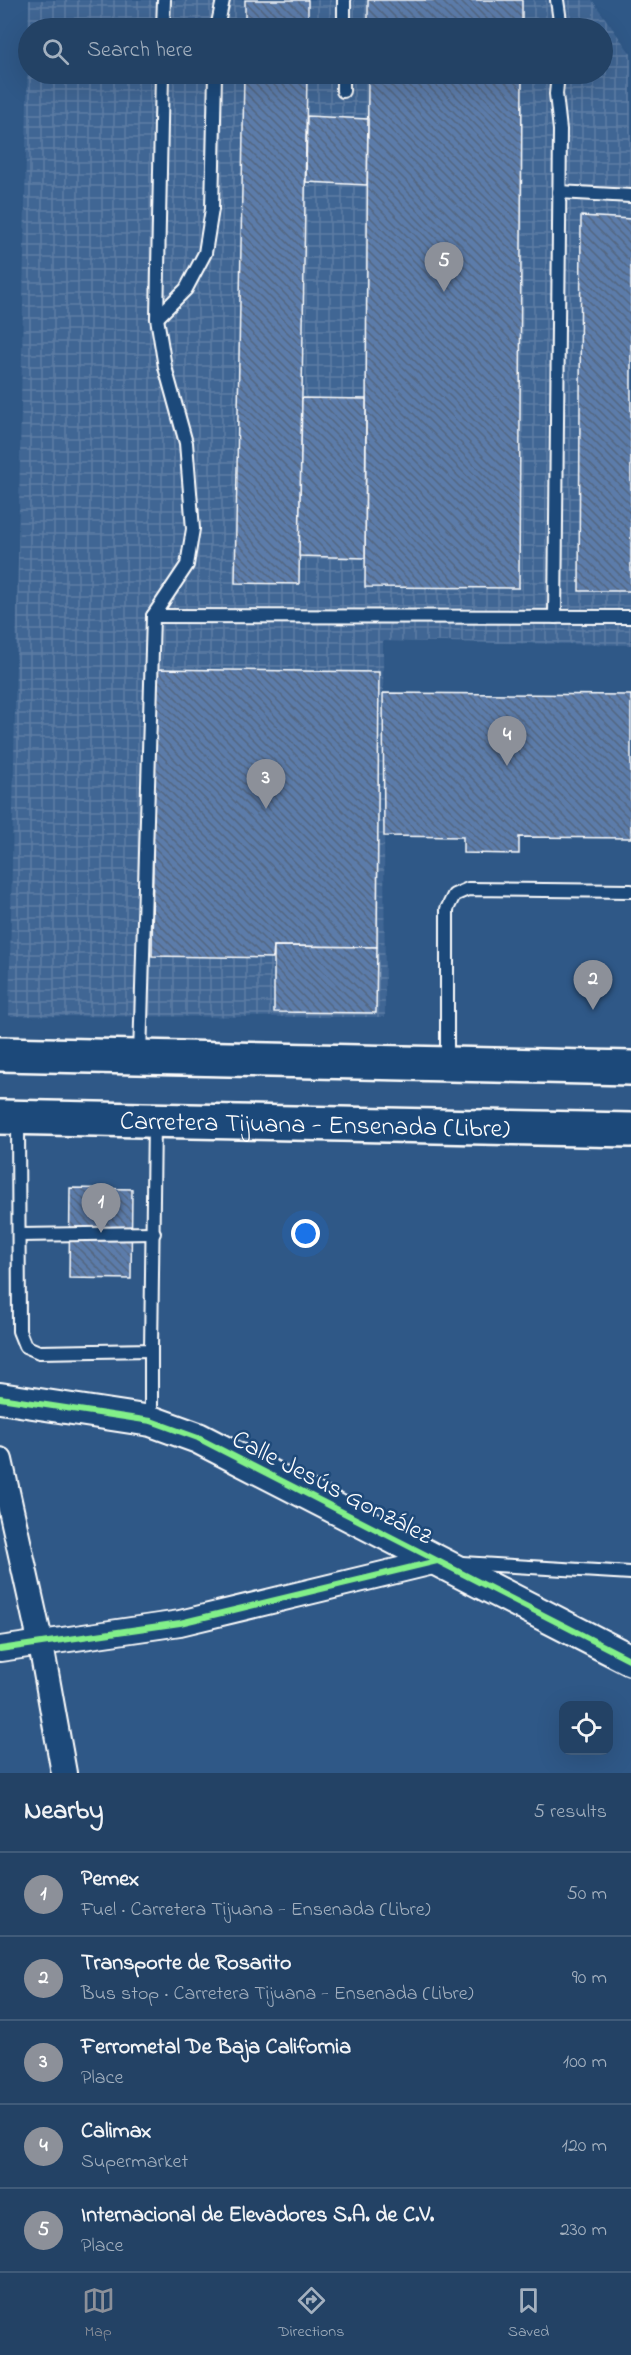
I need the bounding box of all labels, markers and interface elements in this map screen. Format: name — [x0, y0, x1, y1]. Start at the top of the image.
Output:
search box — [18, 18, 613, 84]
icon: search — [39, 35, 72, 68]
text: Search here — [87, 35, 192, 67]
pin: 5 — [424, 242, 464, 292]
pin: 4 — [488, 716, 526, 766]
pin: 3 — [246, 760, 286, 809]
pin: 2 — [574, 960, 612, 1010]
street label: Carretera Tijuana - Ensenada (Libre) — [119, 1103, 511, 1150]
pin: 1 — [82, 1184, 120, 1233]
your location — [291, 1219, 320, 1248]
street label: Calle Jesús González — [225, 1422, 439, 1556]
map controls — [559, 1701, 613, 1755]
button: locate — [559, 1701, 613, 1755]
text: Nearby — [24, 1793, 103, 1831]
text: 5 results — [534, 1798, 607, 1827]
text: Pemex — [81, 1864, 139, 1896]
text: 1 — [40, 1880, 47, 1909]
text: 50 m — [566, 1880, 607, 1909]
text: Fuel · Carretera Tijuana - Ensenada (Libre) — [81, 1896, 431, 1925]
text: Transporte de Rosarito — [81, 1948, 291, 1980]
text: 2 — [39, 1964, 48, 1993]
text: 90 m — [572, 1964, 607, 1993]
text: Bus stop · Carretera Tijuana - Ensenada (Libre) — [81, 1980, 474, 2009]
text: Ferrometal De Baja California — [81, 2032, 351, 2064]
text: 3 — [39, 2048, 48, 2077]
text: 100 m — [563, 2048, 607, 2077]
text: Place — [81, 2064, 123, 2093]
text: Calimax — [81, 2116, 151, 2148]
text: 4 — [39, 2132, 48, 2161]
text: 120 m — [562, 2132, 607, 2161]
text: Supermarket — [81, 2148, 188, 2177]
text: Internacional de Elevadores S.A. de C.V. — [81, 2200, 434, 2232]
text: 5 — [38, 2216, 49, 2245]
text: 230 m — [560, 2216, 607, 2245]
text: Place — [81, 2232, 123, 2261]
tab: Map — [82, 2284, 115, 2344]
tab: Directions — [278, 2284, 344, 2344]
tab: Saved — [508, 2284, 549, 2344]

